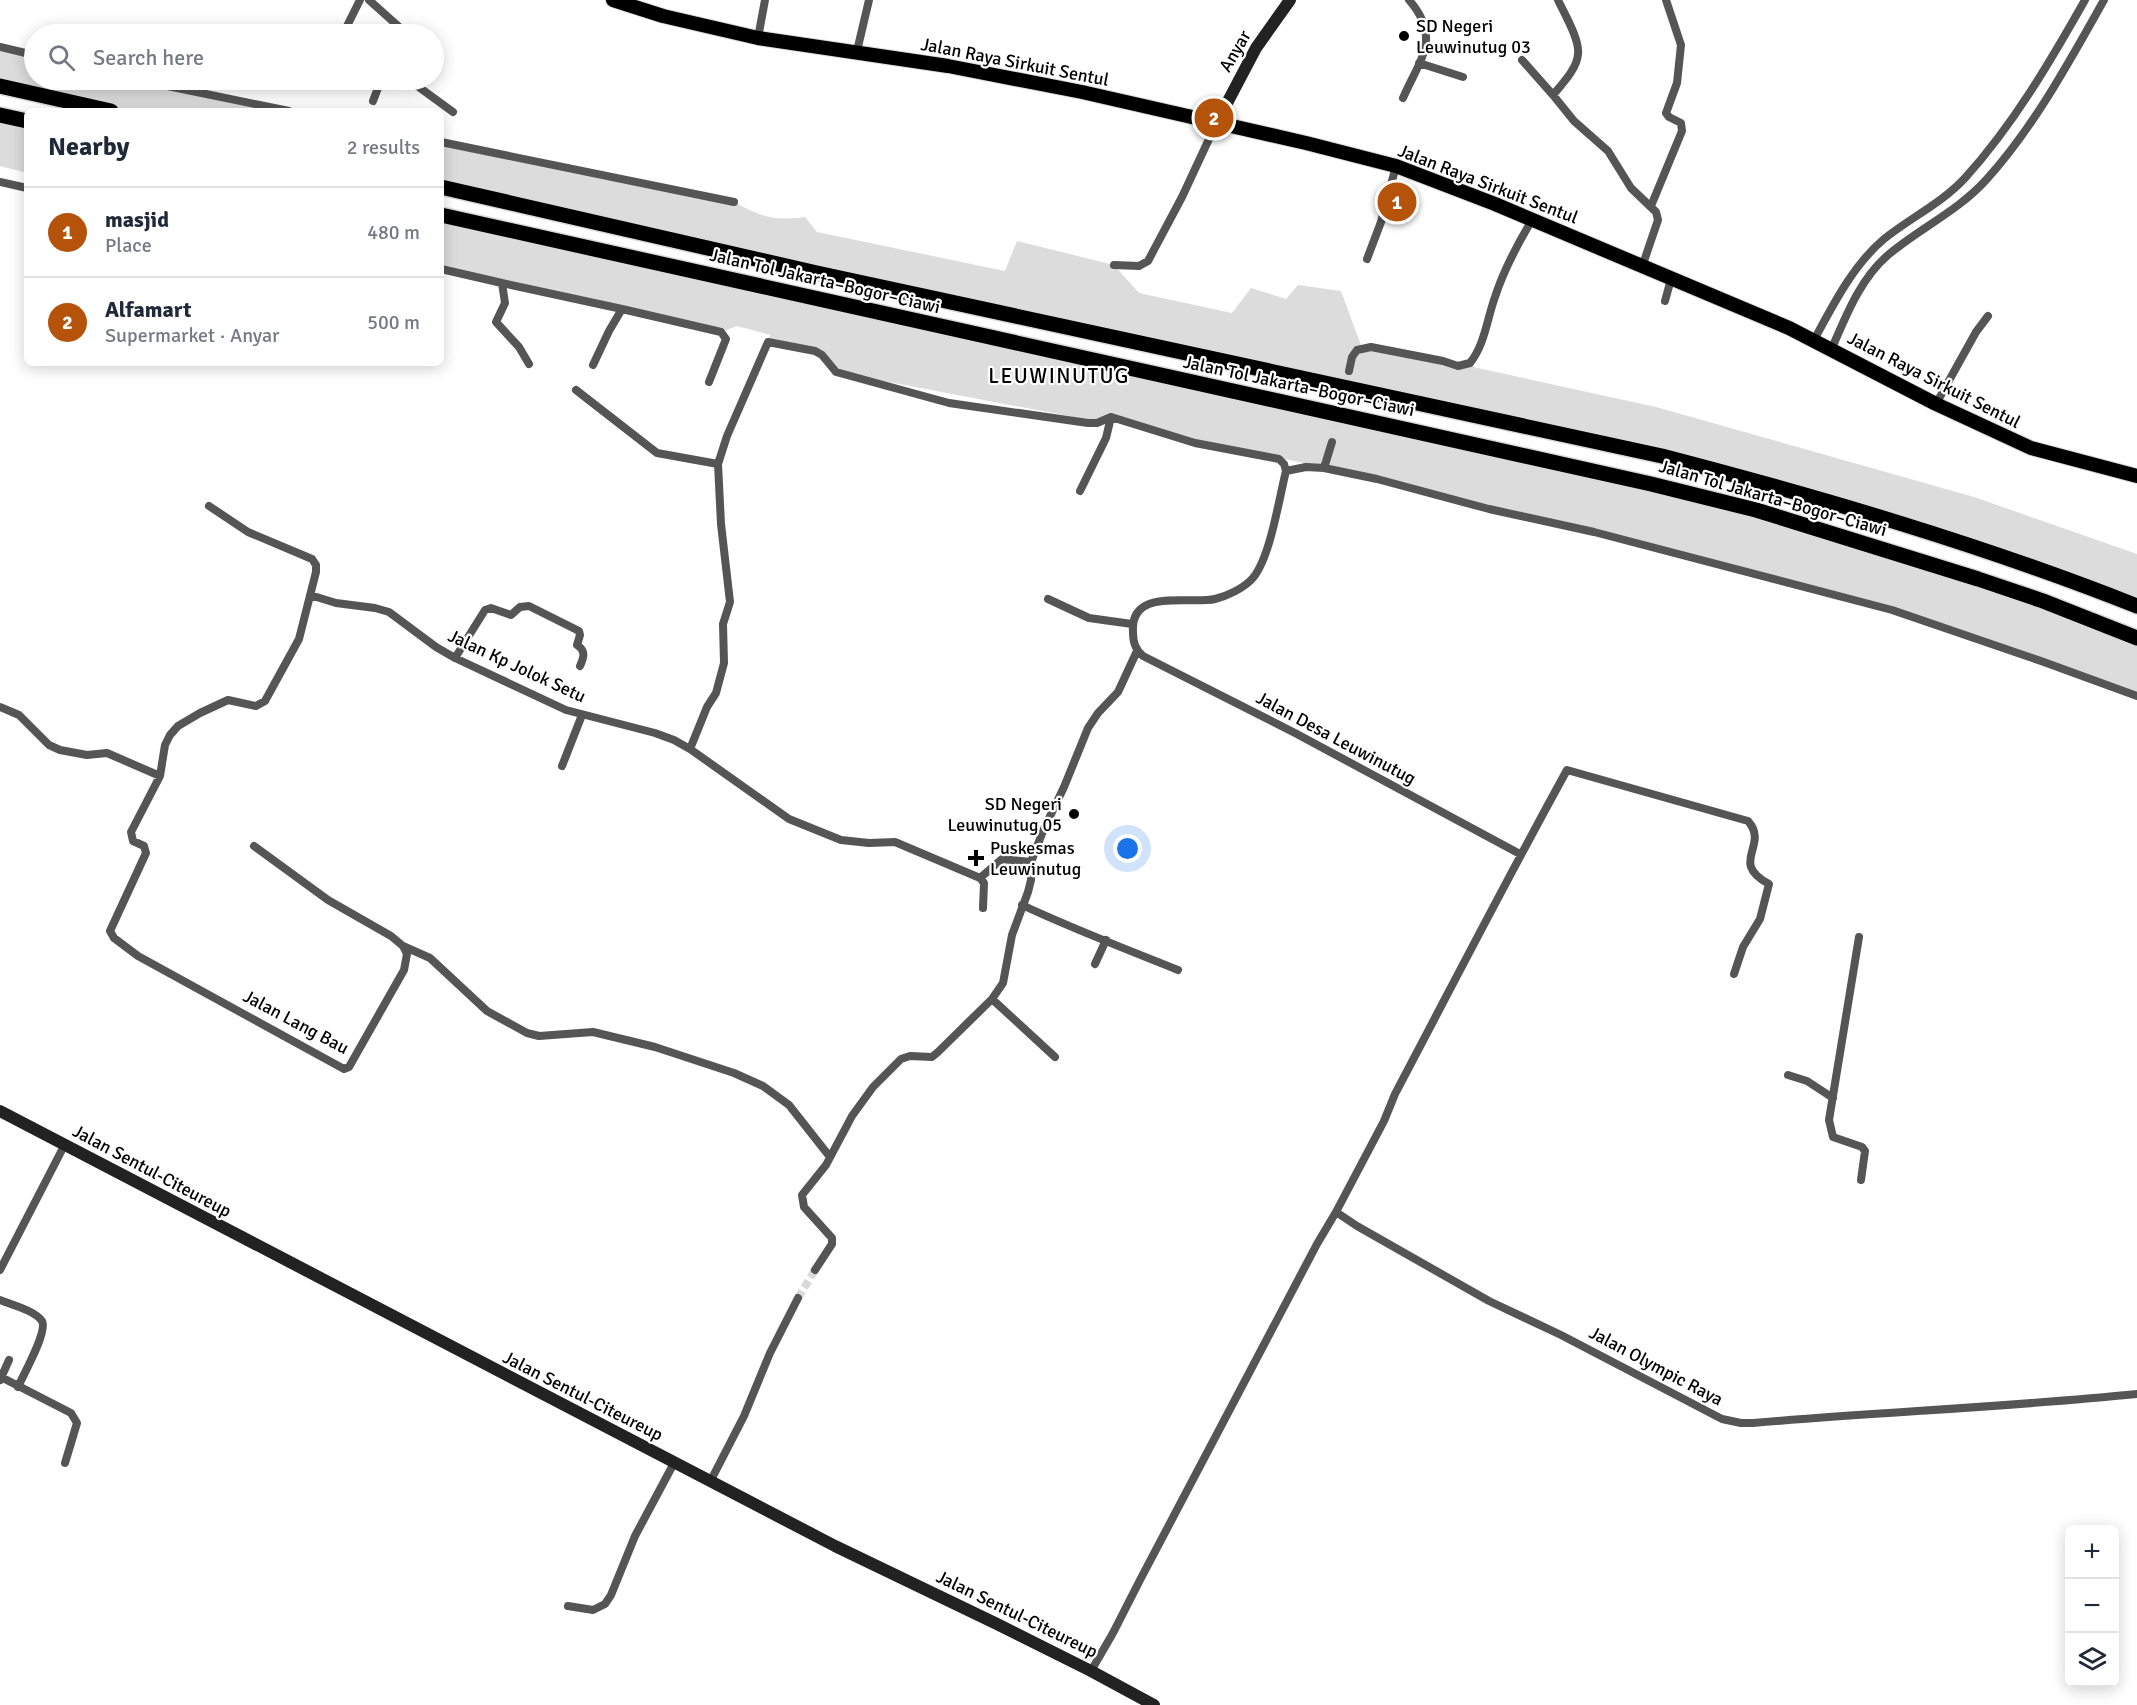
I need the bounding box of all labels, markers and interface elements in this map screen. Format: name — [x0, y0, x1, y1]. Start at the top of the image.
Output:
place label: SD Negeri Leuwinutug 03 — [1416, 15, 1531, 58]
search box — [24, 24, 444, 90]
street label: Anyar — [1214, 26, 1256, 76]
marker: SD Negeri Leuwinutug 03 — [1397, 29, 1411, 43]
street label: Jalan Raya Sirkuit Sentul — [919, 33, 1111, 91]
icon: search — [45, 41, 78, 74]
text: Search here — [93, 44, 204, 71]
pin: 2 — [1194, 96, 1234, 140]
text: Nearby — [48, 131, 129, 163]
text: 2 results — [347, 135, 420, 160]
street label: Jalan Raya Sirkuit Sentul — [1395, 139, 1581, 229]
pin: 1 — [1378, 180, 1416, 224]
text: masjid — [105, 206, 169, 233]
text: 1 — [62, 220, 73, 245]
text: 480 m — [367, 220, 420, 245]
text: Place — [105, 233, 152, 258]
street label: Jalan Tol Jakarta–Bogor–Ciawi — [708, 244, 942, 318]
text: Alfamart — [105, 296, 192, 323]
text: 2 — [62, 310, 73, 335]
text: 500 m — [367, 310, 420, 335]
text: Supermarket · Anyar — [105, 323, 279, 348]
street label: Jalan Raya Sirkuit Sentul — [1844, 327, 2024, 433]
street label: Jalan Tol Jakarta–Bogor–Ciawi — [1181, 351, 1417, 421]
district label: LEUWINUTUG — [988, 363, 1130, 389]
street label: Jalan Tol Jakarta–Bogor–Ciawi — [1657, 455, 1889, 541]
street label: Jalan Kp Jolok Setu — [445, 624, 589, 708]
street label: Jalan Desa Leuwinutug — [1252, 687, 1420, 789]
place label: SD Negeri Leuwinutug 05 — [947, 793, 1062, 836]
marker: SD Negeri Leuwinutug 05 — [1067, 807, 1081, 821]
your location — [1113, 834, 1142, 863]
place label: Puskesmas Leuwinutug — [990, 837, 1081, 880]
marker: Puskesmas Leuwinutug — [967, 849, 985, 867]
street label: Jalan Lang Bau — [239, 985, 353, 1059]
street label: Jalan Sentul-Citeureup — [69, 1120, 235, 1222]
street label: Jalan Olympic Raya — [1585, 1321, 1727, 1411]
street label: Jalan Sentul-Citeureup — [499, 1346, 667, 1446]
map controls — [2065, 1525, 2119, 1687]
button: + — [2065, 1525, 2119, 1579]
street label: Jalan Sentul-Citeureup — [933, 1565, 1101, 1663]
button: − — [2065, 1579, 2119, 1633]
button: layers — [2065, 1633, 2119, 1687]

